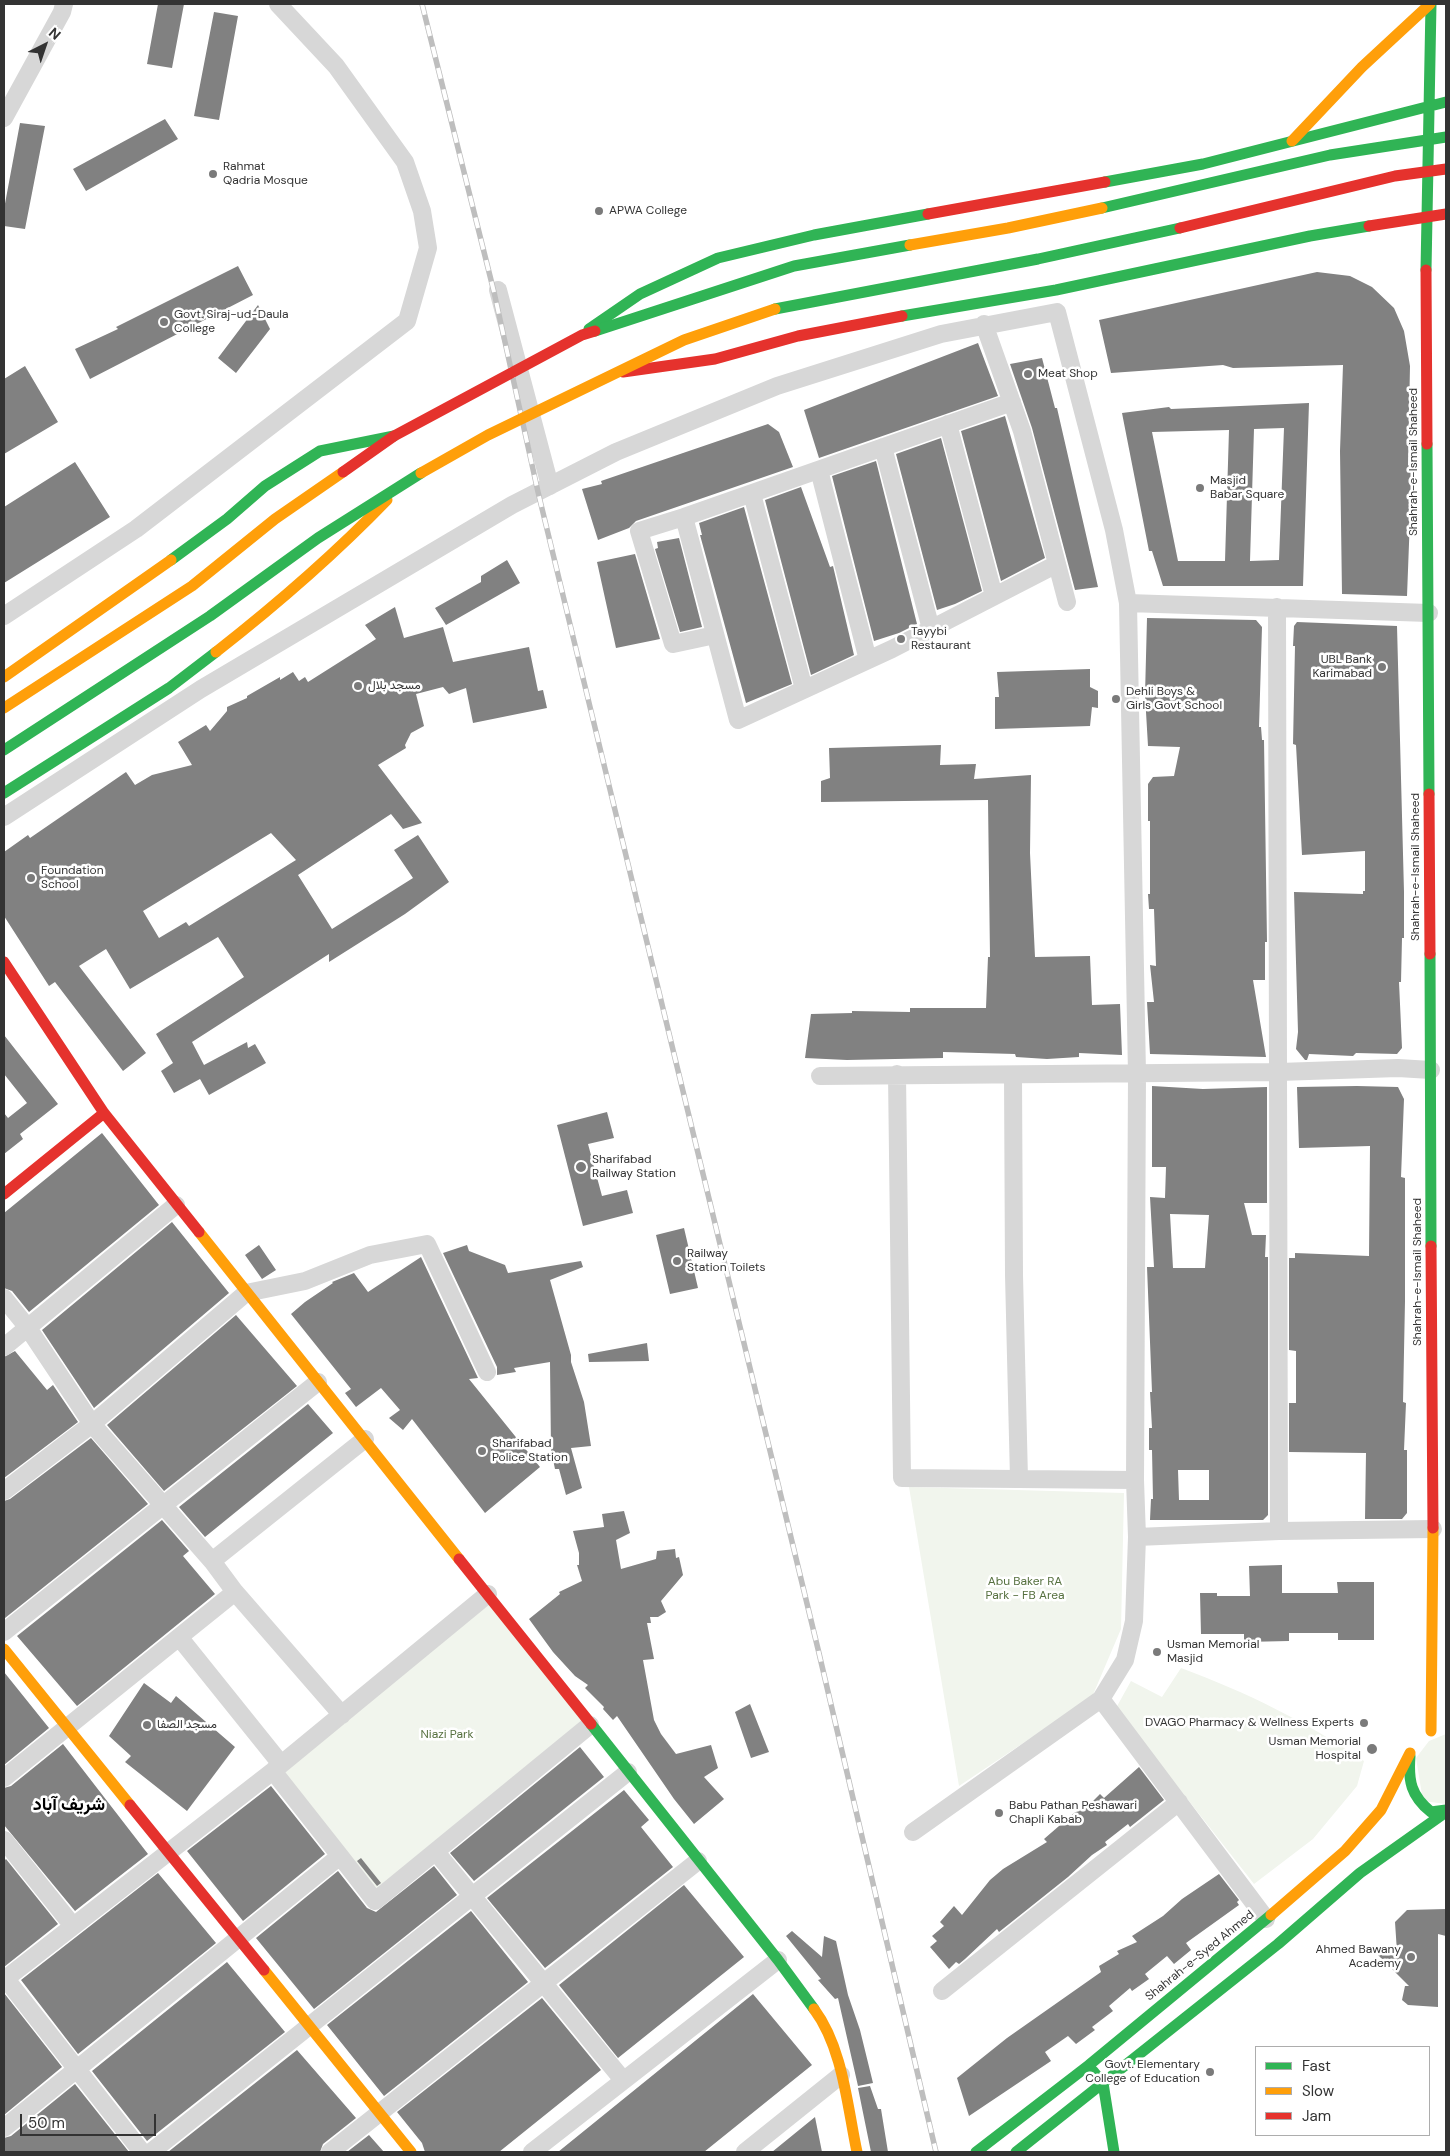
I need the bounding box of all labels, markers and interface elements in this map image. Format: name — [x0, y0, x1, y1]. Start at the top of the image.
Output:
north arrow — [20, 20, 70, 70]
text: N — [45, 24, 65, 44]
place label: Rahmat Qadria Mosque — [223, 160, 308, 188]
marker: Rahmat Qadria Mosque — [207, 168, 219, 180]
place label: APWA College — [609, 204, 687, 218]
marker: APWA College — [593, 205, 605, 217]
place label: Govt. Siraj-ud-Daula College — [174, 308, 289, 336]
marker: Govt. Siraj-ud-Daula College — [158, 316, 170, 328]
place label: Meat Shop — [1038, 367, 1098, 381]
marker: Meat Shop — [1022, 368, 1034, 380]
street label: Shahrah-e-Ismail Shaheed — [1407, 388, 1421, 536]
place label: Masjid Babar Square — [1210, 474, 1284, 502]
marker: Masjid Babar Square — [1194, 482, 1206, 494]
place label: Tayybi Restaurant — [911, 625, 971, 653]
marker: Tayybi Restaurant — [895, 633, 907, 645]
place label: UBL Bank Karimabad — [1313, 653, 1372, 681]
marker: UBL Bank Karimabad — [1376, 661, 1388, 673]
place label: مسجد بلال — [368, 679, 421, 693]
marker: مسجد بلال — [352, 680, 364, 692]
place label: Dehli Boys & Girls Govt School — [1126, 685, 1222, 713]
marker: Dehli Boys & Girls Govt School — [1110, 693, 1122, 705]
street label: Shahrah-e-Ismail Shaheed — [1409, 793, 1423, 941]
place label: Foundation School — [41, 864, 104, 892]
marker: Foundation School — [25, 872, 37, 884]
place label: Sharifabad Railway Station — [592, 1153, 676, 1181]
marker: Sharifabad Railway Station — [574, 1160, 588, 1174]
street label: Shahrah-e-Ismail Shaheed — [1411, 1198, 1425, 1346]
place label: Railway Station Toilets — [687, 1247, 765, 1275]
marker: Railway Station Toilets — [671, 1255, 683, 1267]
place label: Sharifabad Police Station — [492, 1437, 568, 1465]
marker: Sharifabad Police Station — [476, 1445, 488, 1457]
park label: Abu Baker RA Park - FB Area — [986, 1575, 1064, 1603]
place label: Usman Memorial Masjid — [1167, 1638, 1259, 1666]
marker: Usman Memorial Masjid — [1151, 1646, 1163, 1658]
place label: DVAGO Pharmacy & Wellness Experts — [1145, 1716, 1354, 1730]
marker: DVAGO Pharmacy & Wellness Experts — [1358, 1717, 1370, 1729]
place label: مسجد الصفا — [157, 1718, 217, 1732]
marker: مسجد الصفا — [141, 1719, 153, 1731]
park label: Niazi Park — [421, 1728, 473, 1742]
place label: Usman Memorial Hospital — [1269, 1735, 1361, 1763]
marker: Usman Memorial Hospital — [1365, 1742, 1379, 1756]
district label: شريف آباد — [33, 1794, 105, 1816]
place label: Babu Pathan Peshawari Chapli Kabab — [1009, 1799, 1137, 1827]
marker: Babu Pathan Peshawari Chapli Kabab — [993, 1807, 1005, 1819]
street label: Shahrah-e-Syed Ahmed — [1143, 1908, 1257, 2004]
place label: Ahmed Bawany Academy — [1315, 1943, 1401, 1971]
marker: Ahmed Bawany Academy — [1405, 1951, 1417, 1963]
legend — [1255, 2046, 1430, 2136]
text: Fast — [1302, 2056, 1331, 2076]
place label: Govt. Elementary College of Education — [1085, 2058, 1200, 2086]
marker: Govt. Elementary College of Education — [1204, 2066, 1216, 2078]
text: Slow — [1302, 2081, 1334, 2101]
scale bar — [22, 2104, 159, 2136]
text: Jam — [1302, 2106, 1331, 2126]
text: 50 m — [28, 2113, 65, 2133]

